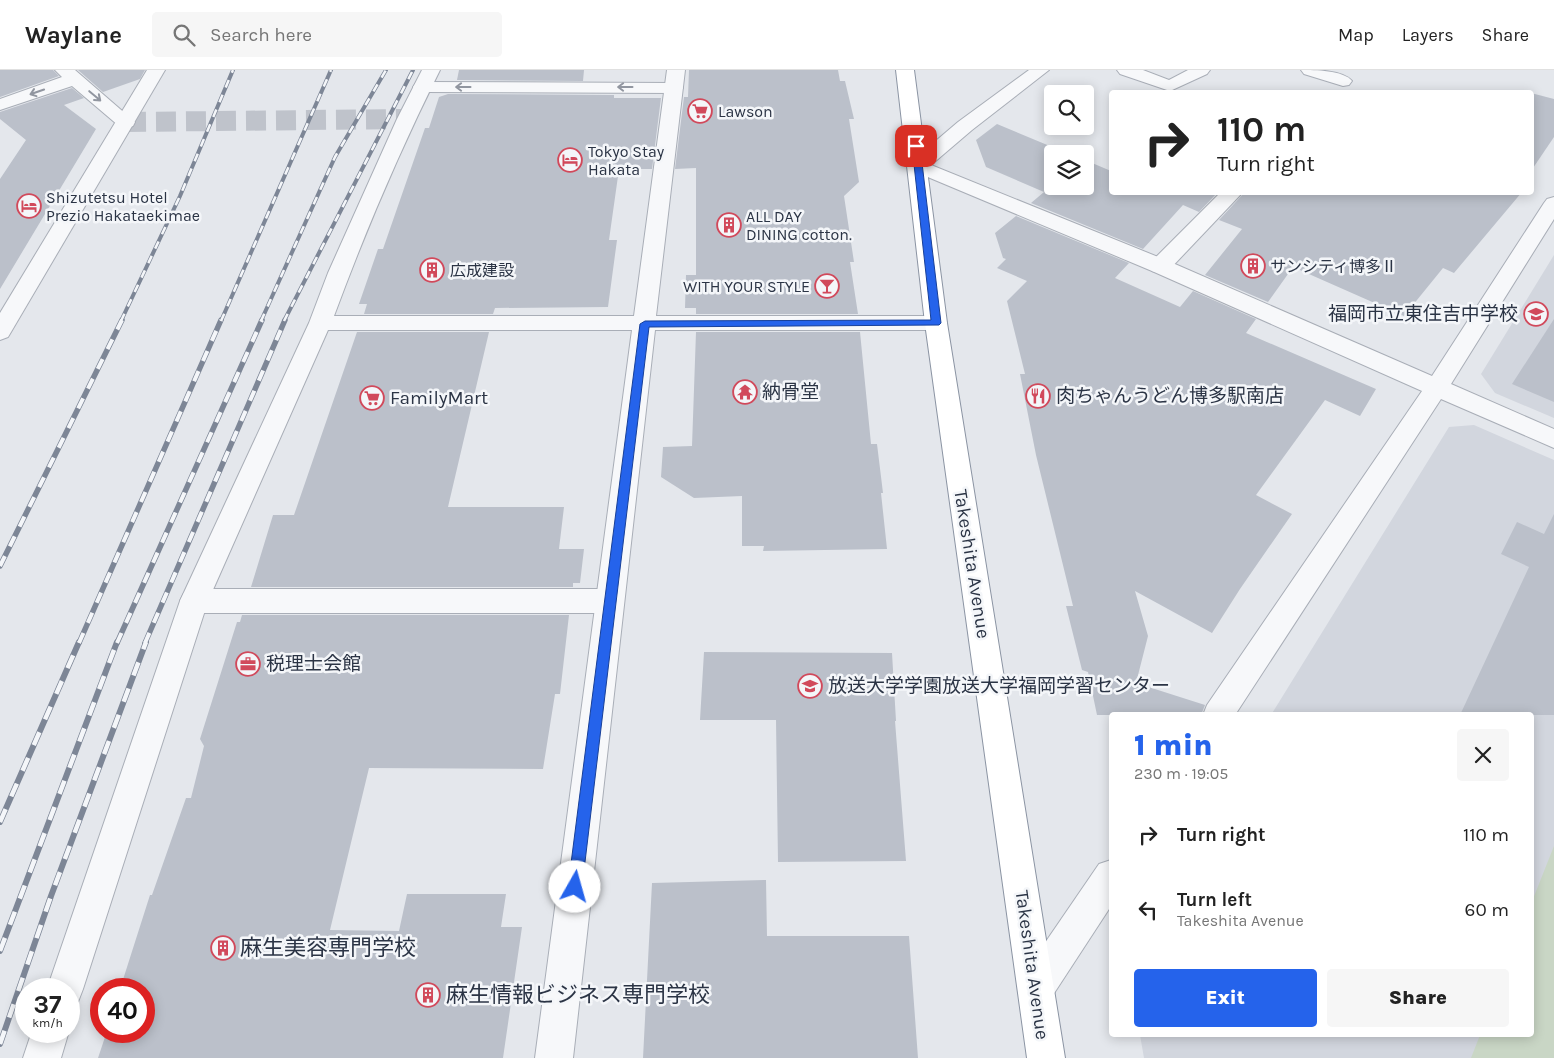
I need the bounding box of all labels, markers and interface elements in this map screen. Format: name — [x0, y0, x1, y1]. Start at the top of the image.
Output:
search box — [152, 12, 502, 57]
text: Waylane — [25, 21, 122, 49]
icon: search — [170, 21, 198, 49]
text: Search here — [210, 24, 312, 46]
text: Map — [1338, 24, 1374, 46]
text: Layers — [1402, 24, 1454, 46]
text: Share — [1482, 24, 1529, 46]
one-way arrow — [455, 82, 471, 92]
one-way arrow — [617, 82, 634, 92]
map controls — [1044, 85, 1094, 195]
button: search — [1044, 85, 1094, 135]
one-way arrow — [30, 88, 46, 97]
one-way arrow — [88, 90, 101, 101]
supermarket icon: Lawson — [687, 98, 713, 124]
place label: Lawson — [718, 102, 773, 121]
text: 110 m — [1217, 109, 1306, 150]
icon: right — [1134, 110, 1199, 175]
pin — [895, 125, 937, 167]
icon: arrive — [902, 132, 930, 160]
place label: Tokyo Stay Hakata — [588, 142, 665, 179]
button: layers — [1044, 145, 1094, 195]
hotel icon: Tokyo Stay Hakata — [557, 147, 583, 173]
text: Turn right — [1217, 151, 1315, 177]
place label: Shizutetsu Hotel Prezio Hakataekimae — [46, 188, 200, 225]
hotel icon: Shizutetsu Hotel Prezio Hakataekimae — [16, 193, 42, 219]
place label: ALL DAY DINING cotton. — [746, 207, 852, 244]
building icon: ALL DAY DINING cotton. — [716, 212, 742, 238]
building icon: サンシティ博多Ⅱ — [1240, 253, 1266, 279]
building icon: 広成建設 — [419, 257, 445, 283]
place label: サンシティ博多Ⅱ — [1270, 257, 1397, 276]
place label: 広成建設 — [450, 261, 514, 280]
bar icon: WITH YOUR STYLE — [814, 273, 840, 299]
place label: WITH YOUR STYLE — [683, 277, 810, 296]
school or university icon: 福岡市立東住吉中学校 — [1523, 301, 1549, 327]
place label: 福岡市立東住吉中学校 — [1328, 303, 1518, 325]
temple icon: 納骨堂 — [732, 379, 758, 405]
place label: 納骨堂 — [762, 381, 819, 403]
restaurant icon: 肉ちゃんうどん博多駅南店 — [1025, 383, 1051, 409]
supermarket icon: FamilyMart — [359, 385, 385, 411]
place label: 肉ちゃんうどん博多駅南店 — [1056, 385, 1284, 407]
place label: FamilyMart — [390, 387, 488, 409]
street label: Takeshita Avenue — [949, 488, 995, 640]
office icon: 税理士会館 — [235, 651, 261, 677]
place label: 税理士会館 — [266, 653, 361, 675]
school or university icon: 放送大学学園放送大学福岡学習センター — [797, 673, 823, 699]
place label: 放送大学学園放送大学福岡学習センター — [828, 675, 1170, 697]
text: 1 min — [1134, 727, 1213, 763]
button: close — [1457, 729, 1509, 781]
text: 230 m · 19:05 — [1134, 764, 1228, 783]
icon: right — [1134, 821, 1162, 849]
text: Turn right — [1177, 824, 1266, 846]
text: 110 m — [1463, 824, 1509, 846]
position arrow — [548, 860, 600, 912]
street label: Takeshita Avenue — [1011, 889, 1053, 1041]
text: Turn left — [1177, 889, 1252, 911]
icon: left — [1134, 896, 1162, 924]
text: 60 m — [1465, 899, 1509, 921]
text: Takeshita Avenue — [1177, 911, 1304, 930]
building icon: 麻生美容専門学校 — [210, 935, 236, 961]
place label: 麻生美容専門学校 — [240, 935, 416, 961]
button: Exit — [1134, 969, 1317, 1027]
button: Share — [1327, 969, 1509, 1027]
speed limit sign: 40 — [90, 978, 155, 1043]
building icon: 麻生情報ビジネス専門学校 — [415, 982, 441, 1008]
place label: 麻生情報ビジネス専門学校 — [446, 982, 710, 1008]
text: 37 — [33, 990, 61, 1019]
text: km/h — [32, 1016, 63, 1030]

